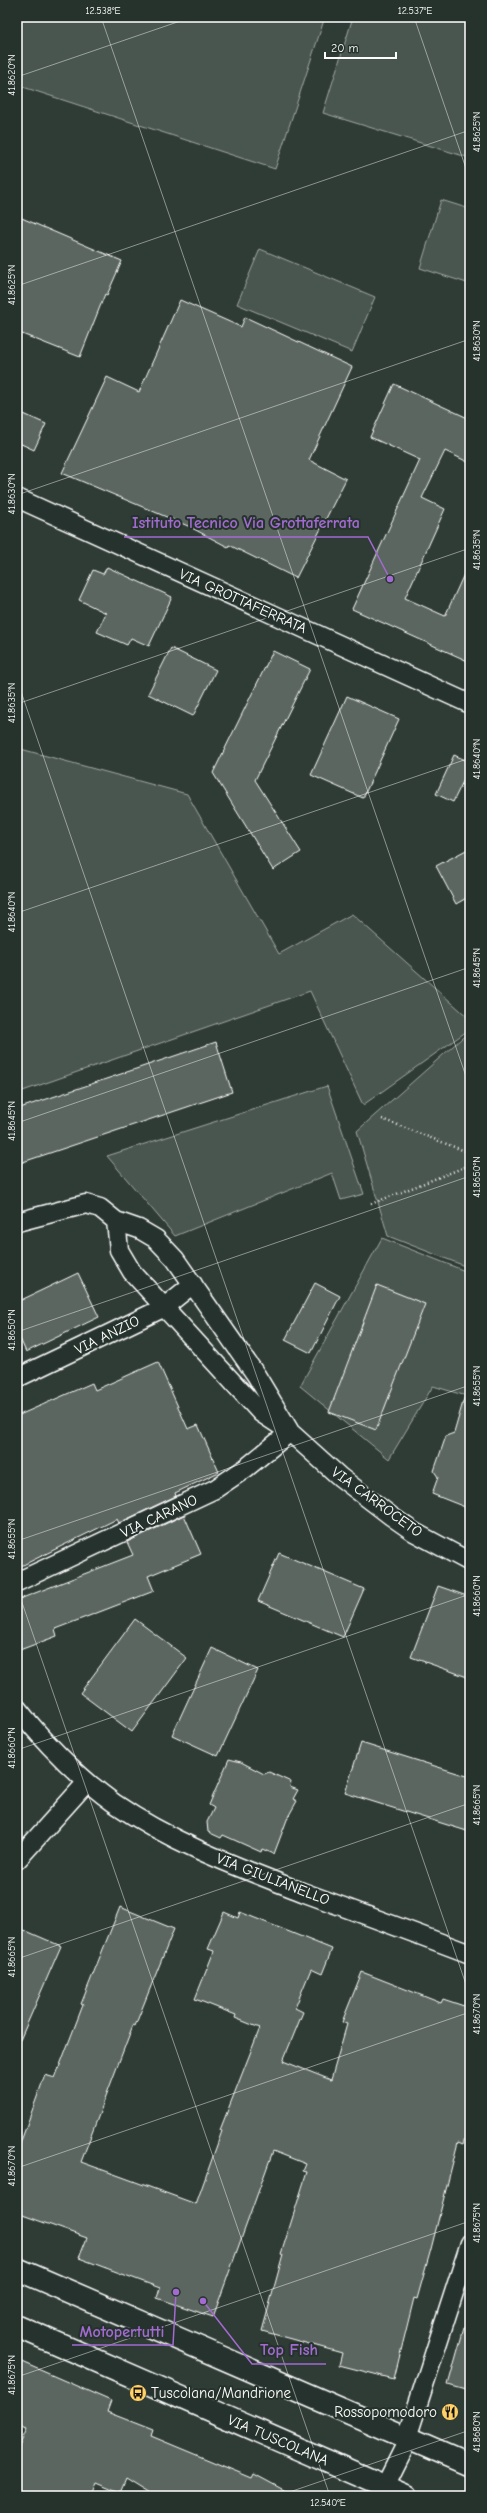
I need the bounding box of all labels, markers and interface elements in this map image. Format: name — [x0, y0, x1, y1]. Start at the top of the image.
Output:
text: 12.538°E — [86, 5, 120, 17]
text: 12.537°E — [398, 5, 432, 17]
scale bar — [325, 34, 396, 60]
text: 20 m — [331, 41, 359, 55]
text: 41.8620°N — [6, 54, 18, 96]
text: 41.8625°N — [471, 112, 483, 152]
text: 41.8625°N — [6, 265, 18, 305]
text: 41.8630°N — [471, 320, 483, 362]
text: 41.8630°N — [6, 473, 18, 515]
callout: Istituto Tecnico Via Grottaferrata — [124, 509, 368, 537]
text: Istituto Tecnico Via Grottaferrata — [132, 514, 360, 532]
text: 41.8635°N — [471, 530, 483, 570]
street label: VIA GROTTAFERRATA — [176, 565, 310, 637]
text: 41.8635°N — [6, 683, 18, 723]
text: 41.8640°N — [471, 739, 483, 779]
text: 41.8640°N — [6, 892, 18, 932]
text: 41.8645°N — [471, 948, 483, 988]
text: 41.8645°N — [6, 1101, 18, 1141]
text: 41.8650°N — [471, 1156, 483, 1198]
text: 41.8650°N — [6, 1309, 18, 1351]
street label: VIA ANZIO — [72, 1312, 142, 1358]
text: 41.8655°N — [471, 1366, 483, 1406]
street label: VIA CARROCETO — [328, 1463, 426, 1541]
street label: VIA CARANO — [118, 1490, 200, 1542]
text: 41.8655°N — [6, 1519, 18, 1559]
text: 41.8660°N — [471, 1575, 483, 1617]
text: 41.8660°N — [6, 1727, 18, 1769]
text: 41.8665°N — [471, 1785, 483, 1825]
street label: VIA GIULIANELLO — [214, 1849, 332, 1909]
text: 41.8665°N — [6, 1937, 18, 1977]
text: 41.8670°N — [471, 1994, 483, 2034]
text: 41.8670°N — [6, 2146, 18, 2186]
text: 41.8675°N — [471, 2203, 483, 2243]
callout: Motopertutti — [72, 2317, 173, 2345]
text: Motopertutti — [80, 2323, 164, 2341]
callout: Top Fish — [252, 2336, 326, 2364]
text: Top Fish — [260, 2341, 318, 2359]
text: 41.8675°N — [6, 2355, 18, 2395]
bus stop icon: Tuscolana/Mandrione — [128, 2383, 148, 2403]
place label: Tuscolana/Mandrione — [151, 2384, 292, 2402]
restaurant icon: Rossopomodoro — [440, 2402, 460, 2422]
place label: Rossopomodoro — [334, 2403, 437, 2421]
street label: VIA TUSCOLANA — [225, 2411, 331, 2469]
text: 41.8680°N — [471, 2411, 483, 2453]
text: 12.540°E — [310, 2497, 346, 2509]

